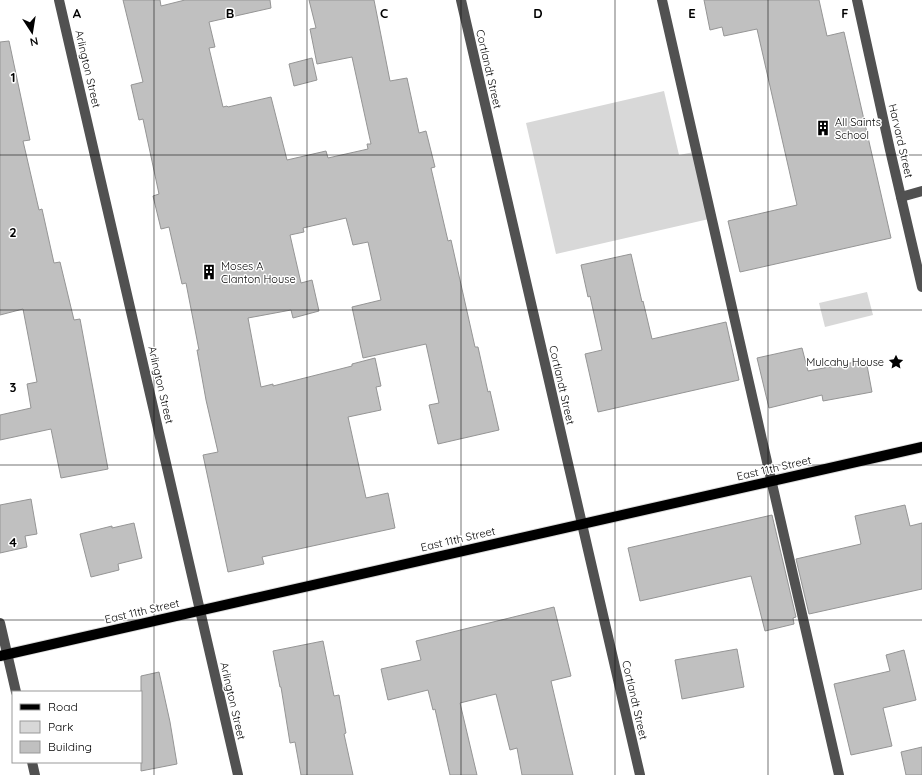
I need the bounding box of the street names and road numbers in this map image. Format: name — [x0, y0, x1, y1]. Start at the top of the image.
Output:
street label: Cortlandt Street — [473, 28, 505, 110]
street label: Arlington Street — [72, 29, 104, 109]
street label: Harvard Street — [886, 103, 916, 180]
street label: Cortlandt Street — [546, 344, 578, 426]
street label: Arlington Street — [145, 345, 177, 425]
street label: East 11th Street — [735, 453, 813, 483]
street label: East 11th Street — [419, 524, 497, 554]
street label: East 11th Street — [103, 596, 181, 626]
street label: Cortlandt Street — [619, 659, 651, 741]
street label: Arlington Street — [217, 661, 249, 741]

